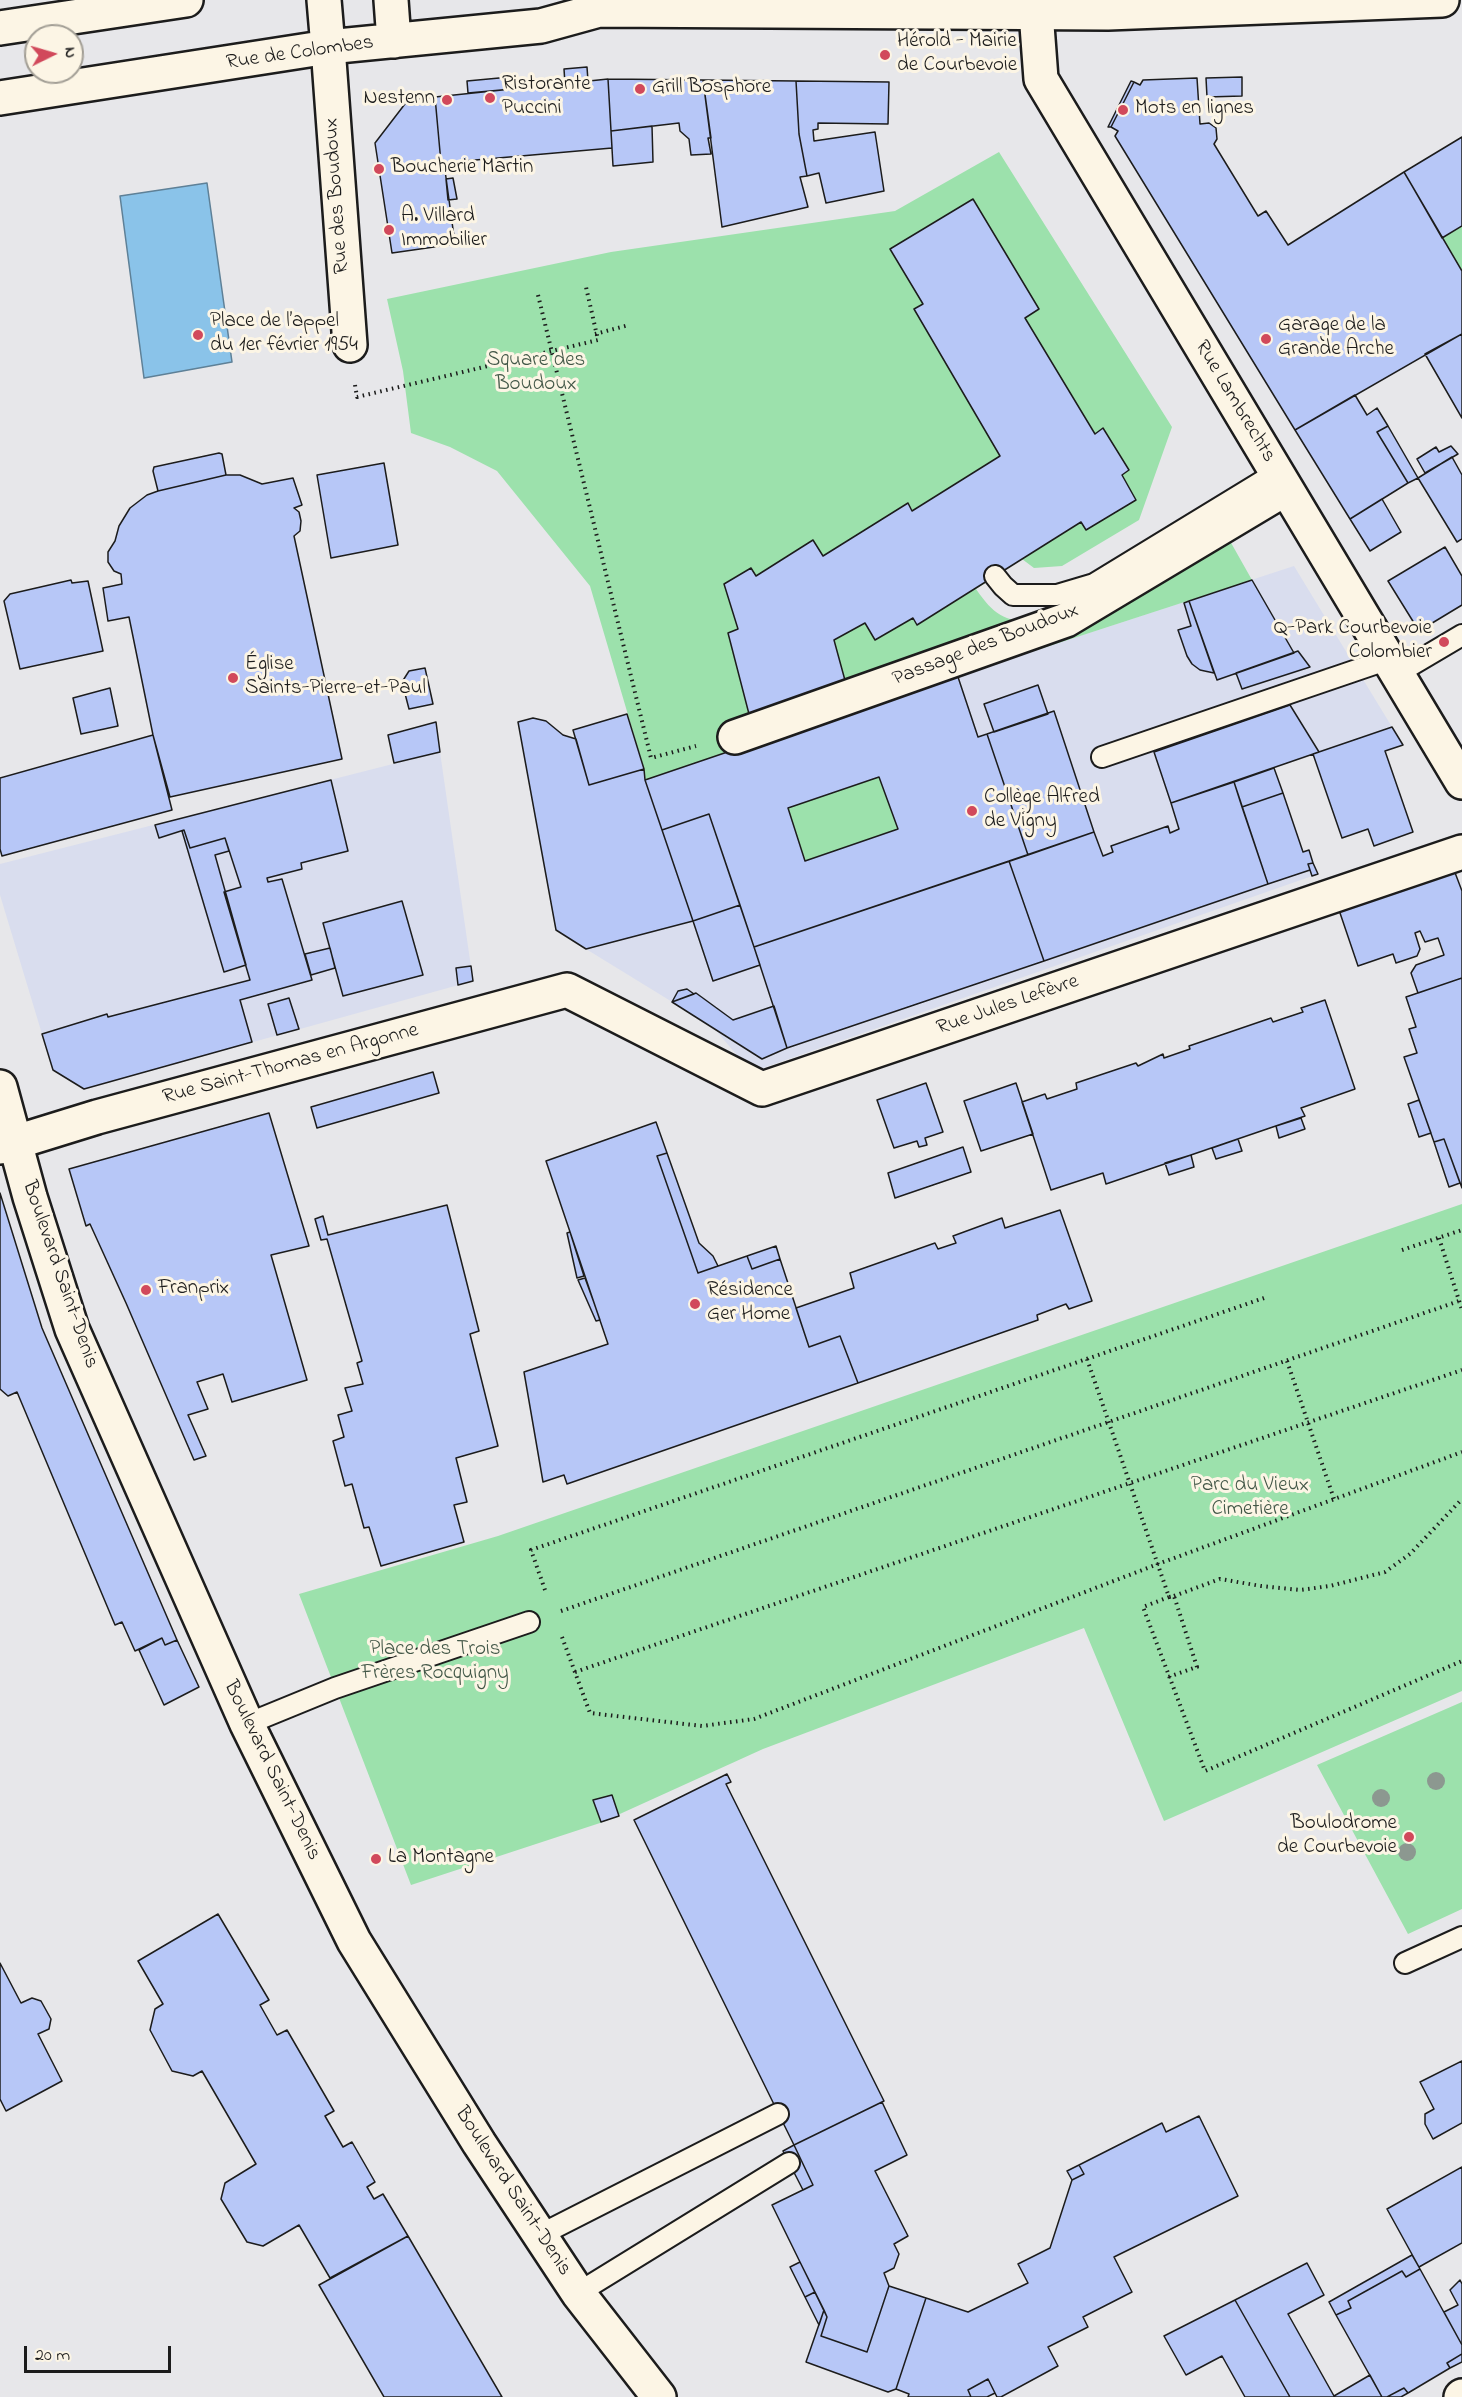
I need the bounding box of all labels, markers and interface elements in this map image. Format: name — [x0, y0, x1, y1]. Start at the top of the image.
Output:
north arrow — [24, 24, 84, 84]
place label: Hérold - Mairie de Courbevoie — [897, 30, 1017, 80]
street label: Rue de Colombes — [225, 31, 375, 77]
text: N — [58, 46, 82, 59]
marker: Hérold - Mairie de Courbevoie — [878, 48, 892, 62]
place label: Ristorante Puccini — [502, 73, 591, 123]
place label: Grill Bosphore — [652, 76, 771, 102]
marker: Grill Bosphore — [633, 82, 647, 96]
place label: Nestenn — [364, 87, 435, 113]
marker: Ristorante Puccini — [483, 91, 497, 105]
marker: Nestenn — [440, 93, 454, 107]
place label: Mots en lignes — [1135, 97, 1254, 123]
marker: Mots en lignes — [1116, 103, 1130, 117]
street label: Rue des Boudoux — [320, 117, 356, 275]
place label: Boucherie Martin — [391, 156, 533, 182]
marker: Boucherie Martin — [372, 162, 386, 176]
place label: A. Villard Immobilier — [401, 205, 487, 255]
marker: A. Villard Immobilier — [382, 223, 396, 237]
place label: Place de l’appel du 1er février 1954 — [210, 310, 358, 360]
place label: Garage de la Grande Arche — [1278, 314, 1394, 364]
marker: Place de l’appel du 1er février 1954 — [191, 328, 205, 342]
marker: Garage de la Grande Arche — [1259, 332, 1273, 346]
street label: Rue Lambrechts — [1188, 337, 1280, 467]
park label: Square des Boudoux — [487, 349, 585, 399]
street label: Passage des Boudoux — [889, 599, 1083, 693]
place label: Q-Park Courbevoie Colombier — [1274, 617, 1432, 667]
marker: Q-Park Courbevoie Colombier — [1437, 635, 1451, 649]
place label: Église Saints-Pierre-et-Paul — [245, 653, 426, 703]
marker: Église Saints-Pierre-et-Paul — [226, 671, 240, 685]
place label: Collège Alfred de Vigny — [984, 786, 1100, 836]
marker: Collège Alfred de Vigny — [965, 804, 979, 818]
street label: Rue Jules Lefèvre — [934, 970, 1082, 1042]
street label: Rue Saint-Thomas en Argonne — [160, 1019, 422, 1111]
street label: Boulevard Saint-Denis — [15, 1178, 103, 1372]
place label: Franprix — [158, 1277, 229, 1303]
place label: Résidence Ger Home — [707, 1279, 793, 1329]
marker: Franprix — [139, 1283, 153, 1297]
marker: Résidence Ger Home — [688, 1297, 702, 1311]
park label: Parc du Vieux Cimetière — [1191, 1474, 1309, 1524]
park label: Place des Trois Frères Rocquigny — [361, 1638, 509, 1688]
street label: Boulevard Saint-Denis — [217, 1677, 325, 1865]
place label: Boulodrome de Courbevoie — [1277, 1812, 1397, 1862]
marker: Boulodrome de Courbevoie — [1402, 1830, 1416, 1844]
place label: La Montagne — [388, 1846, 494, 1872]
marker: La Montagne — [369, 1852, 383, 1866]
street label: Boulevard Saint-Denis — [448, 2103, 576, 2281]
scale bar — [27, 2334, 174, 2372]
text: 20 m — [35, 2343, 70, 2369]

